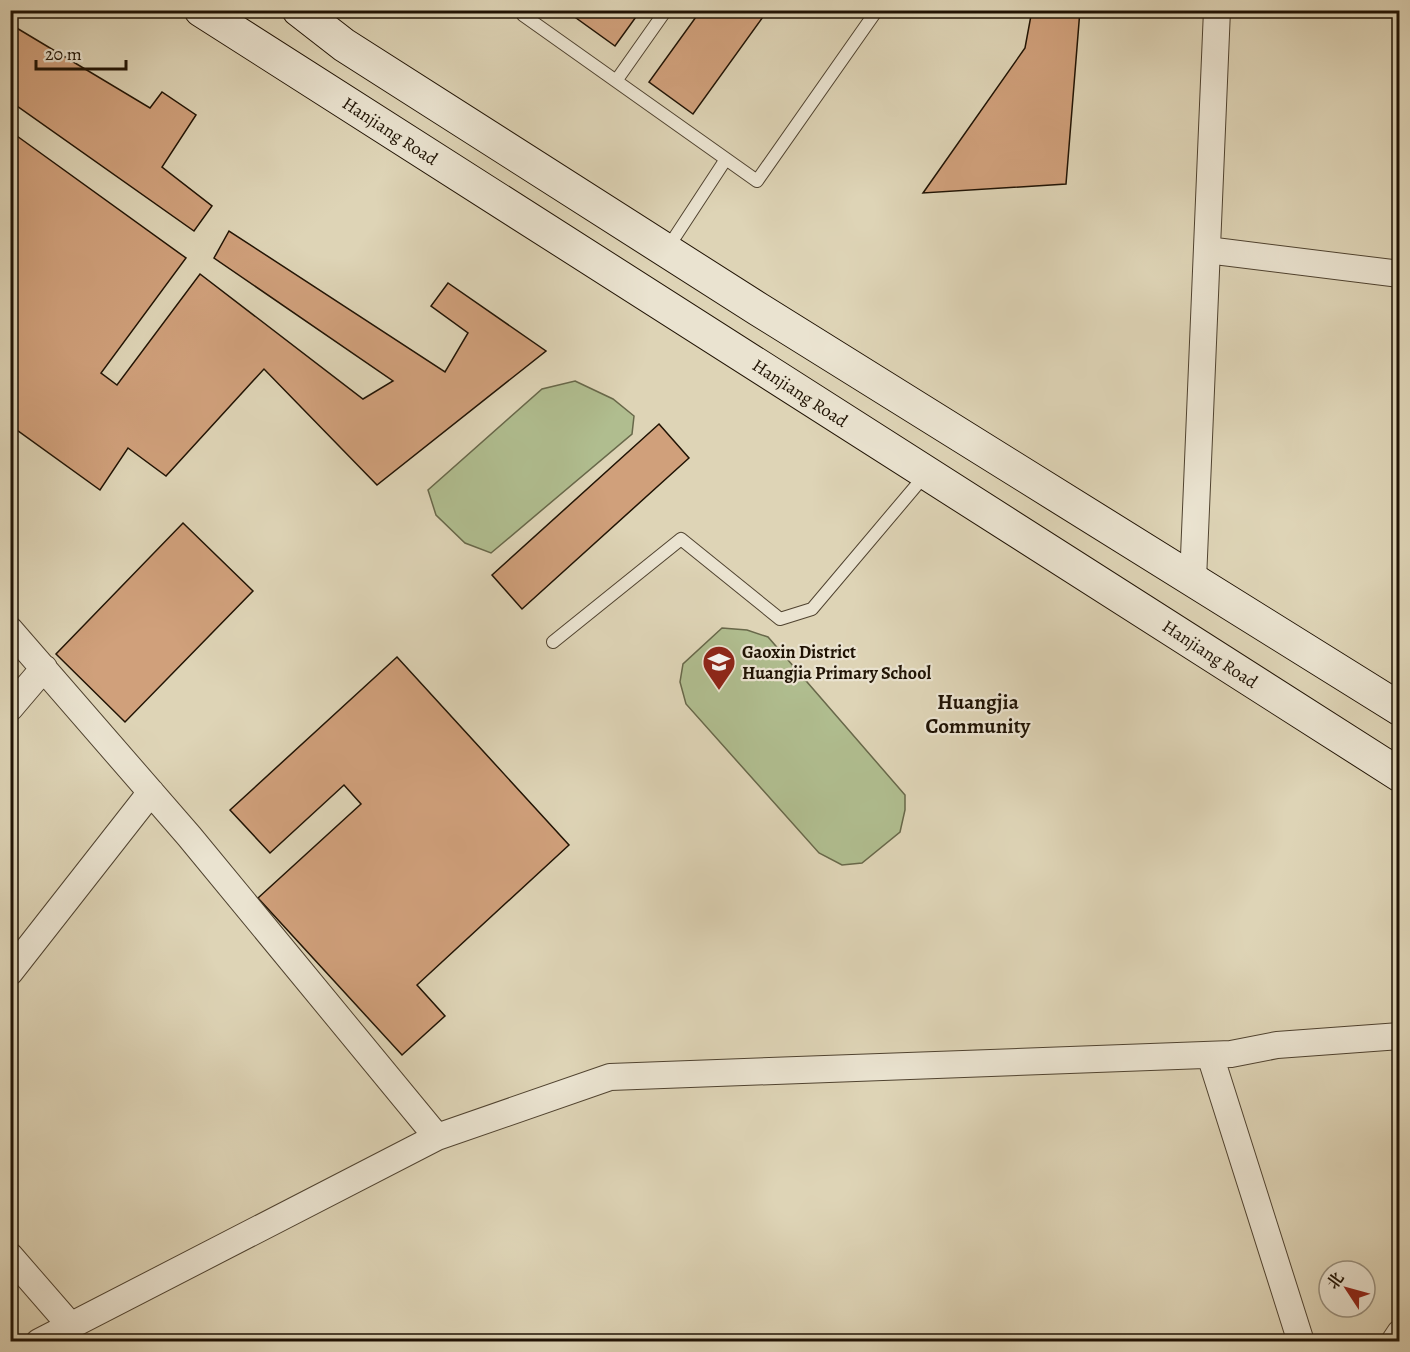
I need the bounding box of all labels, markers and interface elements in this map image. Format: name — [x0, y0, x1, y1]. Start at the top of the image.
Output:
scale bar — [36, 33, 126, 71]
text: 20 m — [45, 42, 82, 66]
street label: Hanjiang Road — [338, 91, 443, 171]
street label: Hanjiang Road — [748, 353, 853, 433]
street label: Hanjiang Road — [1158, 614, 1263, 694]
place label: Gaoxin District Huangjia Primary School — [742, 640, 931, 685]
school or university icon: Gaoxin District Huangjia Primary School — [701, 644, 737, 691]
district label: Huangjia Community — [926, 688, 1032, 740]
north arrow — [1317, 1259, 1377, 1319]
text: 北 — [1322, 1268, 1349, 1294]

